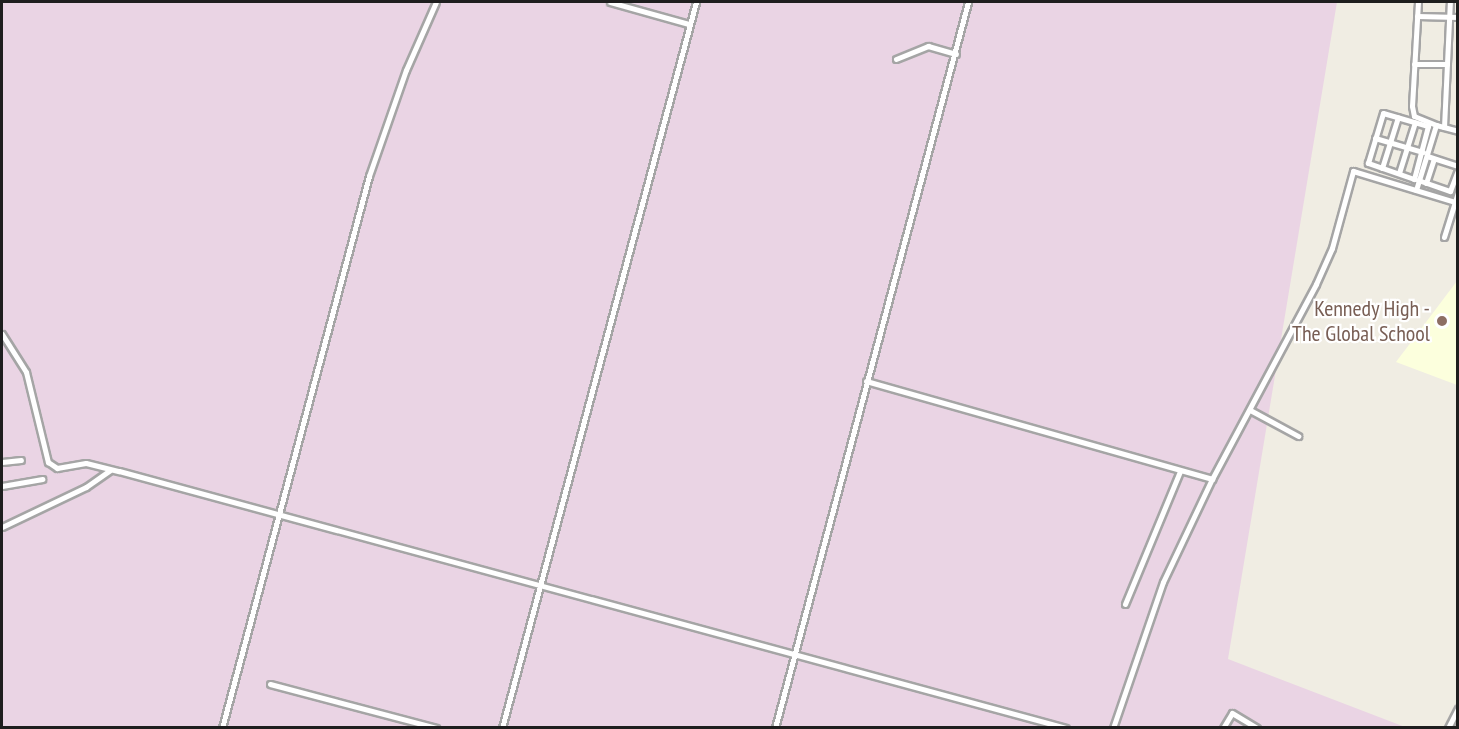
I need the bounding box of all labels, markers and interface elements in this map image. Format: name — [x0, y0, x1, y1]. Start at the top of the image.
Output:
place label: Kennedy High - The Global School — [1292, 295, 1430, 346]
marker: Kennedy High - The Global School — [1435, 314, 1449, 328]

